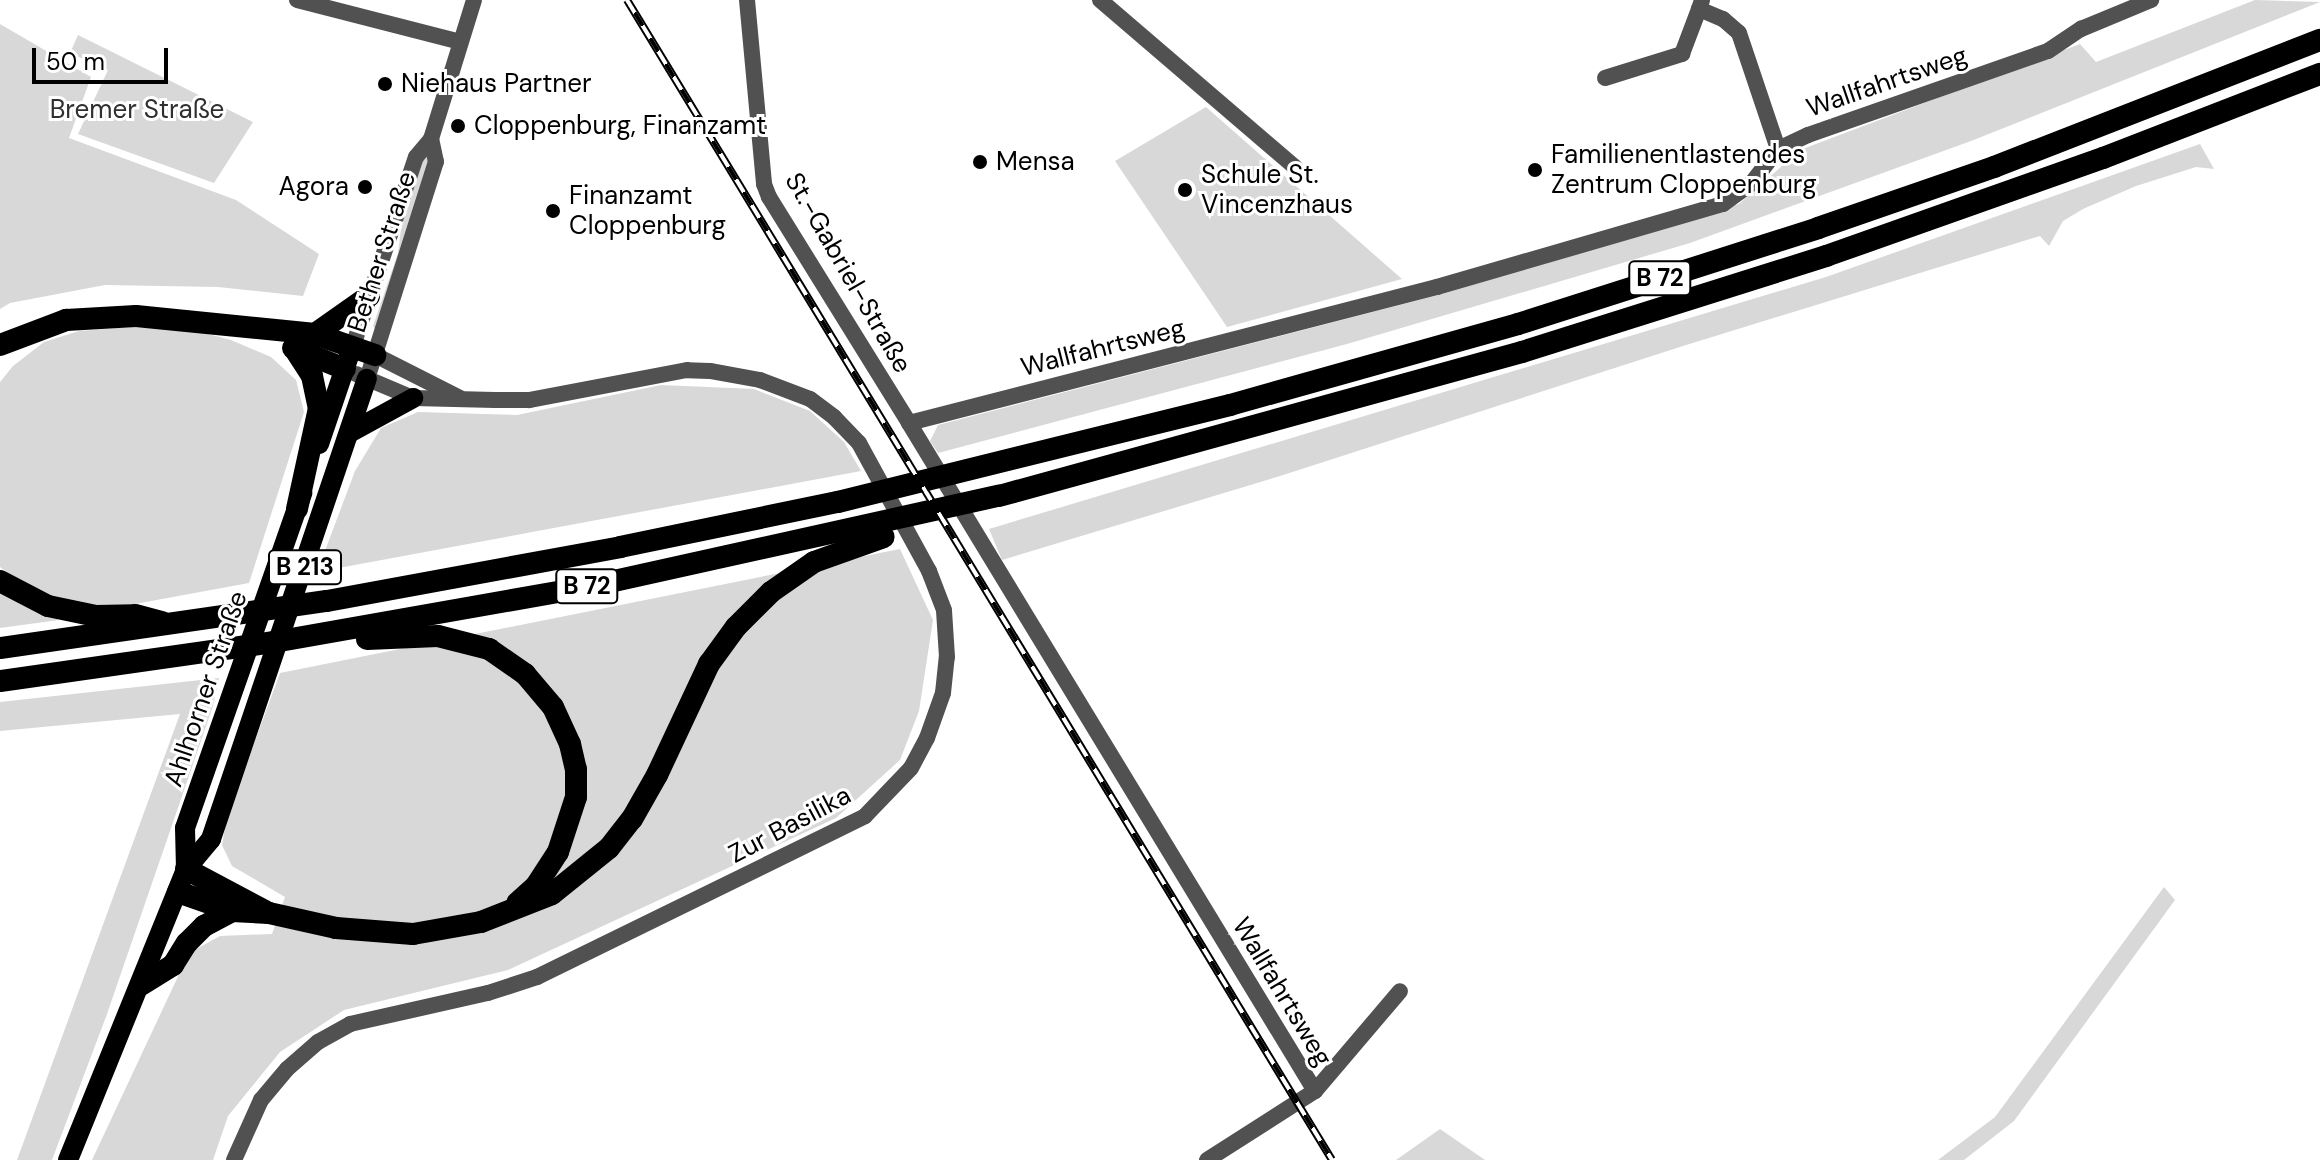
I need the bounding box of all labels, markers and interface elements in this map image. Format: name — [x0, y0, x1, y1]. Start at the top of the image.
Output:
scale bar — [36, 32, 172, 82]
street label: Wallfahrtsweg — [1803, 40, 1971, 124]
text: 50 m — [46, 46, 105, 77]
place label: Niehaus Partner — [401, 68, 592, 100]
marker: Niehaus Partner — [376, 75, 394, 93]
park label: Bremer Straße — [50, 94, 224, 126]
place label: Cloppenburg, Finanzamt — [474, 110, 766, 142]
marker: Cloppenburg, Finanzamt — [449, 117, 467, 135]
place label: Familienentlastendes Zentrum Cloppenburg — [1551, 139, 1817, 200]
place label: Mensa — [996, 146, 1075, 178]
marker: Mensa — [971, 153, 989, 171]
place label: Schule St. Vincenzhaus — [1201, 159, 1353, 220]
marker: Familienentlastendes Zentrum Cloppenburg — [1526, 161, 1544, 179]
street label: St.-Gabriel-Straße — [778, 167, 918, 379]
street label: Bether Straße — [341, 168, 423, 336]
place label: Agora — [279, 171, 349, 203]
marker: Agora — [356, 178, 374, 196]
place label: Finanzamt Cloppenburg — [569, 180, 726, 242]
marker: Schule St. Vincenzhaus — [1176, 181, 1194, 199]
marker: Finanzamt Cloppenburg — [544, 202, 562, 220]
road number: B 72 — [1628, 258, 1692, 298]
street label: Wallfahrtsweg — [1018, 313, 1188, 383]
road number: B 213 — [267, 547, 343, 587]
road number: B 72 — [555, 566, 619, 606]
street label: Ahlhorner Straße — [158, 587, 254, 791]
street label: Zur Basilika — [724, 780, 856, 870]
street label: Wallfahrtsweg — [1225, 912, 1339, 1072]

